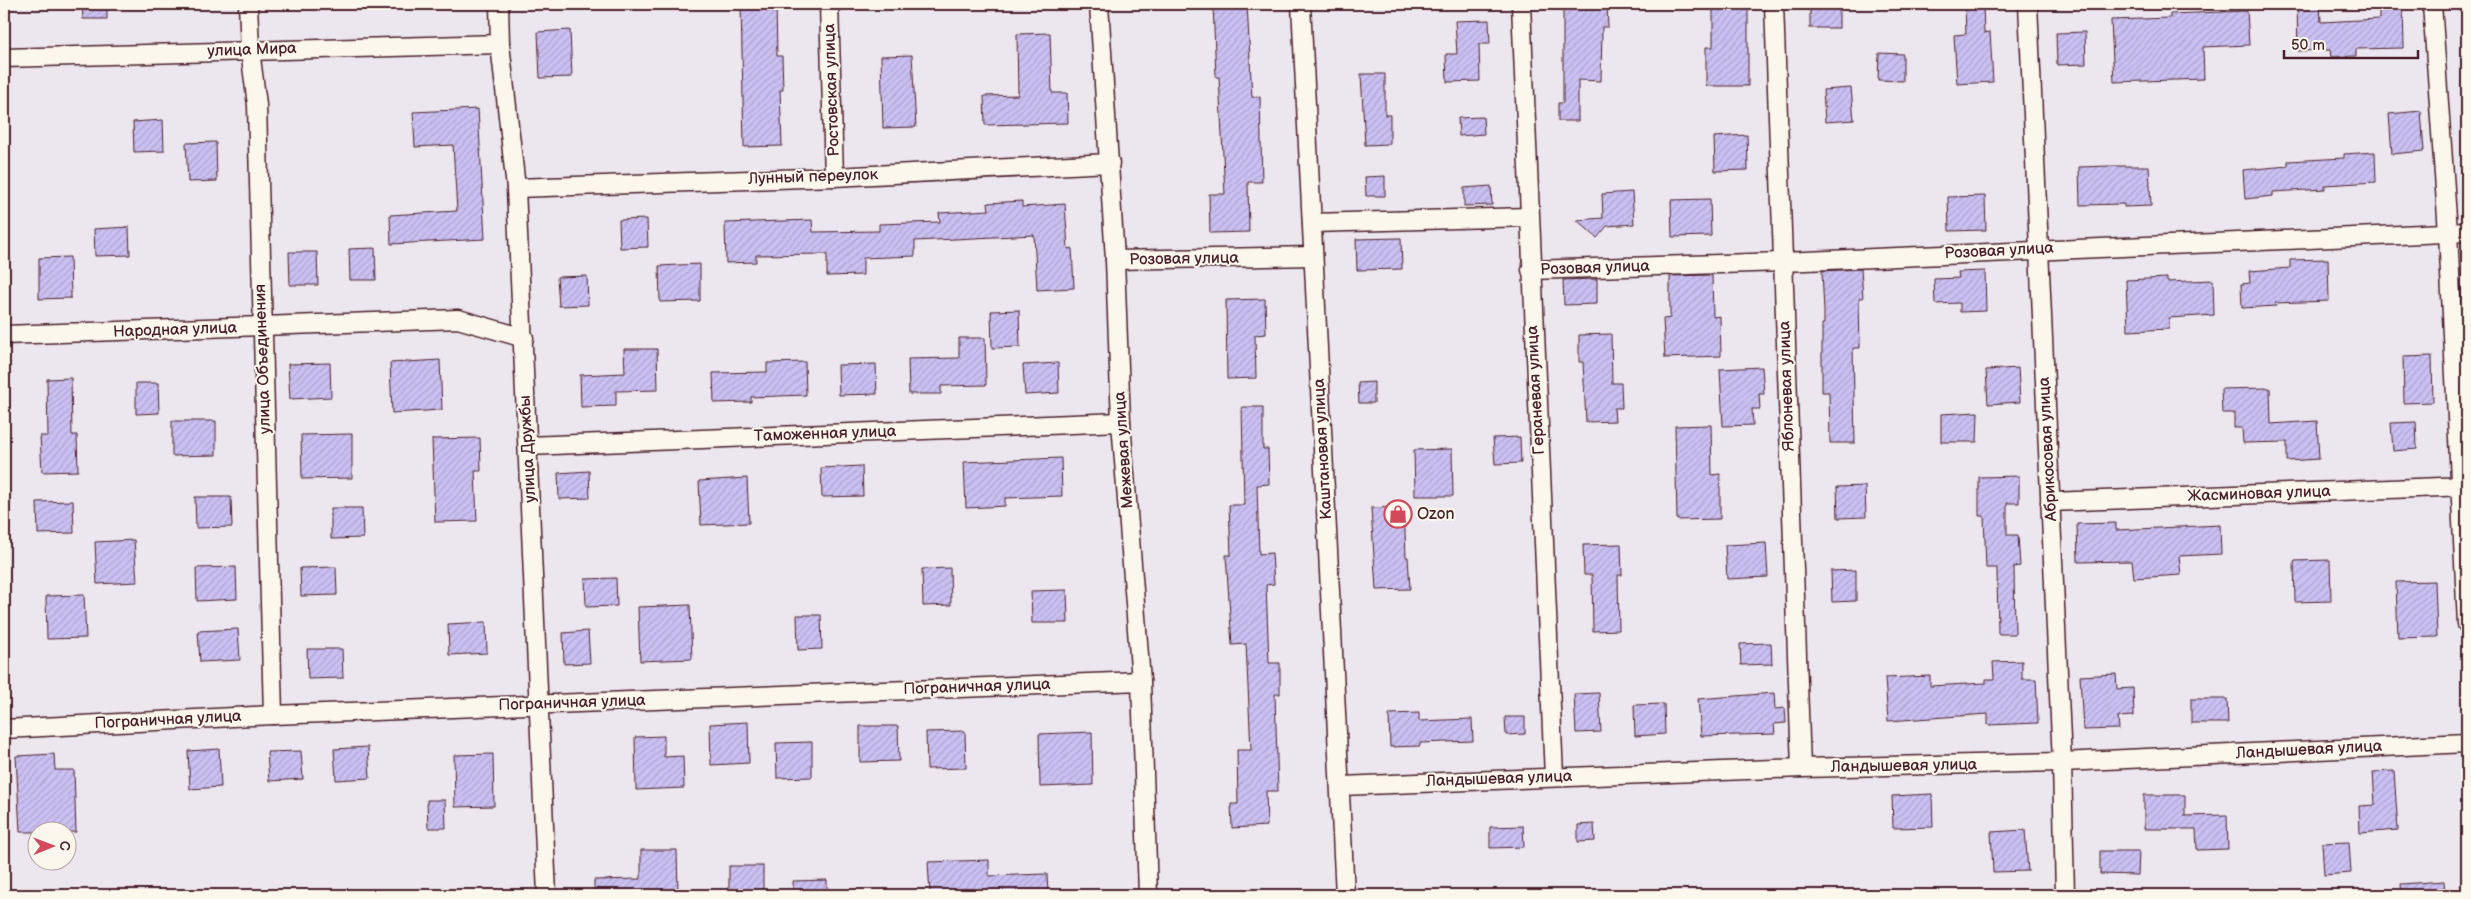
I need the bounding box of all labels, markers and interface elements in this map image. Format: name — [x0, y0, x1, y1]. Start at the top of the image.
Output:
street label: Ростовская улица — [820, 23, 844, 157]
scale bar — [2284, 28, 2417, 60]
text: 50 m — [2291, 36, 2325, 55]
street label: улица Мира — [207, 39, 298, 61]
street label: Лунный переулок — [747, 165, 879, 189]
street label: Розовая улица — [1944, 239, 2055, 263]
street label: Розовая улица — [1129, 249, 1240, 269]
street label: Розовая улица — [1540, 257, 1651, 279]
street label: улица Объединения — [251, 283, 275, 434]
street label: Народная улица — [113, 318, 238, 342]
street label: Яблоневая улица — [1775, 320, 1799, 452]
street label: Гераневая улица — [1523, 324, 1549, 455]
street label: Абрикосовая улица — [2035, 376, 2061, 523]
street label: Каштановая улица — [1310, 377, 1336, 520]
street label: Межевая улица — [1110, 390, 1138, 509]
street label: улица Дружбы — [516, 395, 540, 503]
street label: Таможенная улица — [753, 422, 897, 446]
street label: Жасминовая улица — [2187, 482, 2332, 506]
shop icon: Ozon — [1383, 499, 1413, 529]
place label: Ozon — [1417, 505, 1455, 524]
street label: Пограничная улица — [903, 675, 1051, 699]
street label: Пограничная улица — [498, 691, 646, 715]
street label: Пограничная улица — [94, 707, 243, 733]
street label: Ландышевая улица — [2234, 737, 2383, 763]
street label: Ландышевая улица — [1830, 755, 1978, 777]
street label: Ландышевая улица — [1424, 767, 1573, 791]
north arrow — [28, 822, 78, 872]
text: С — [56, 841, 73, 851]

